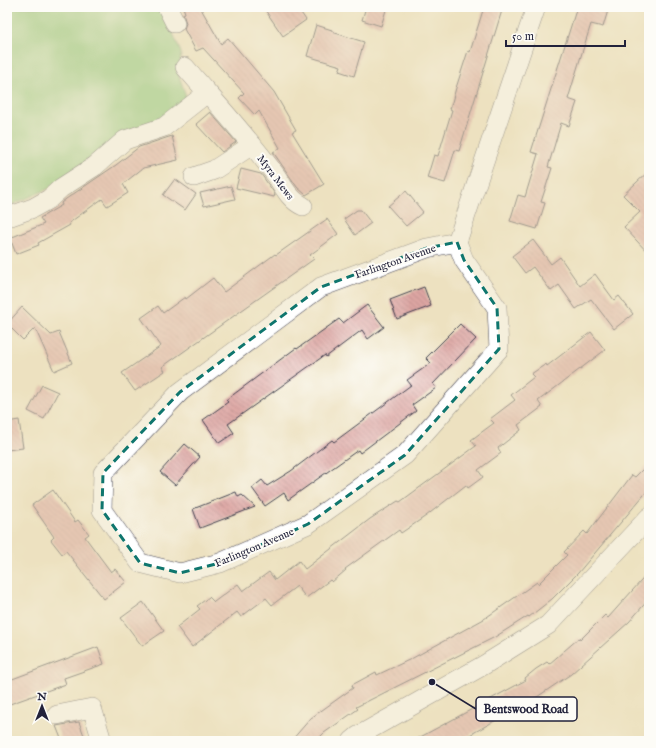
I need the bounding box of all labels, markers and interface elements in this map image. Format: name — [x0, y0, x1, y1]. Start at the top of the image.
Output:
scale bar — [506, 22, 625, 48]
text: 50 m — [512, 29, 534, 44]
street label: Myra Mews — [254, 152, 297, 203]
street label: Farlington Avenue — [353, 241, 438, 282]
street label: Farlington Avenue — [213, 525, 296, 571]
north arrow — [22, 686, 62, 726]
text: N — [36, 690, 47, 704]
callout: Bentswood Road — [476, 697, 577, 721]
text: Bentswood Road — [483, 702, 569, 717]

